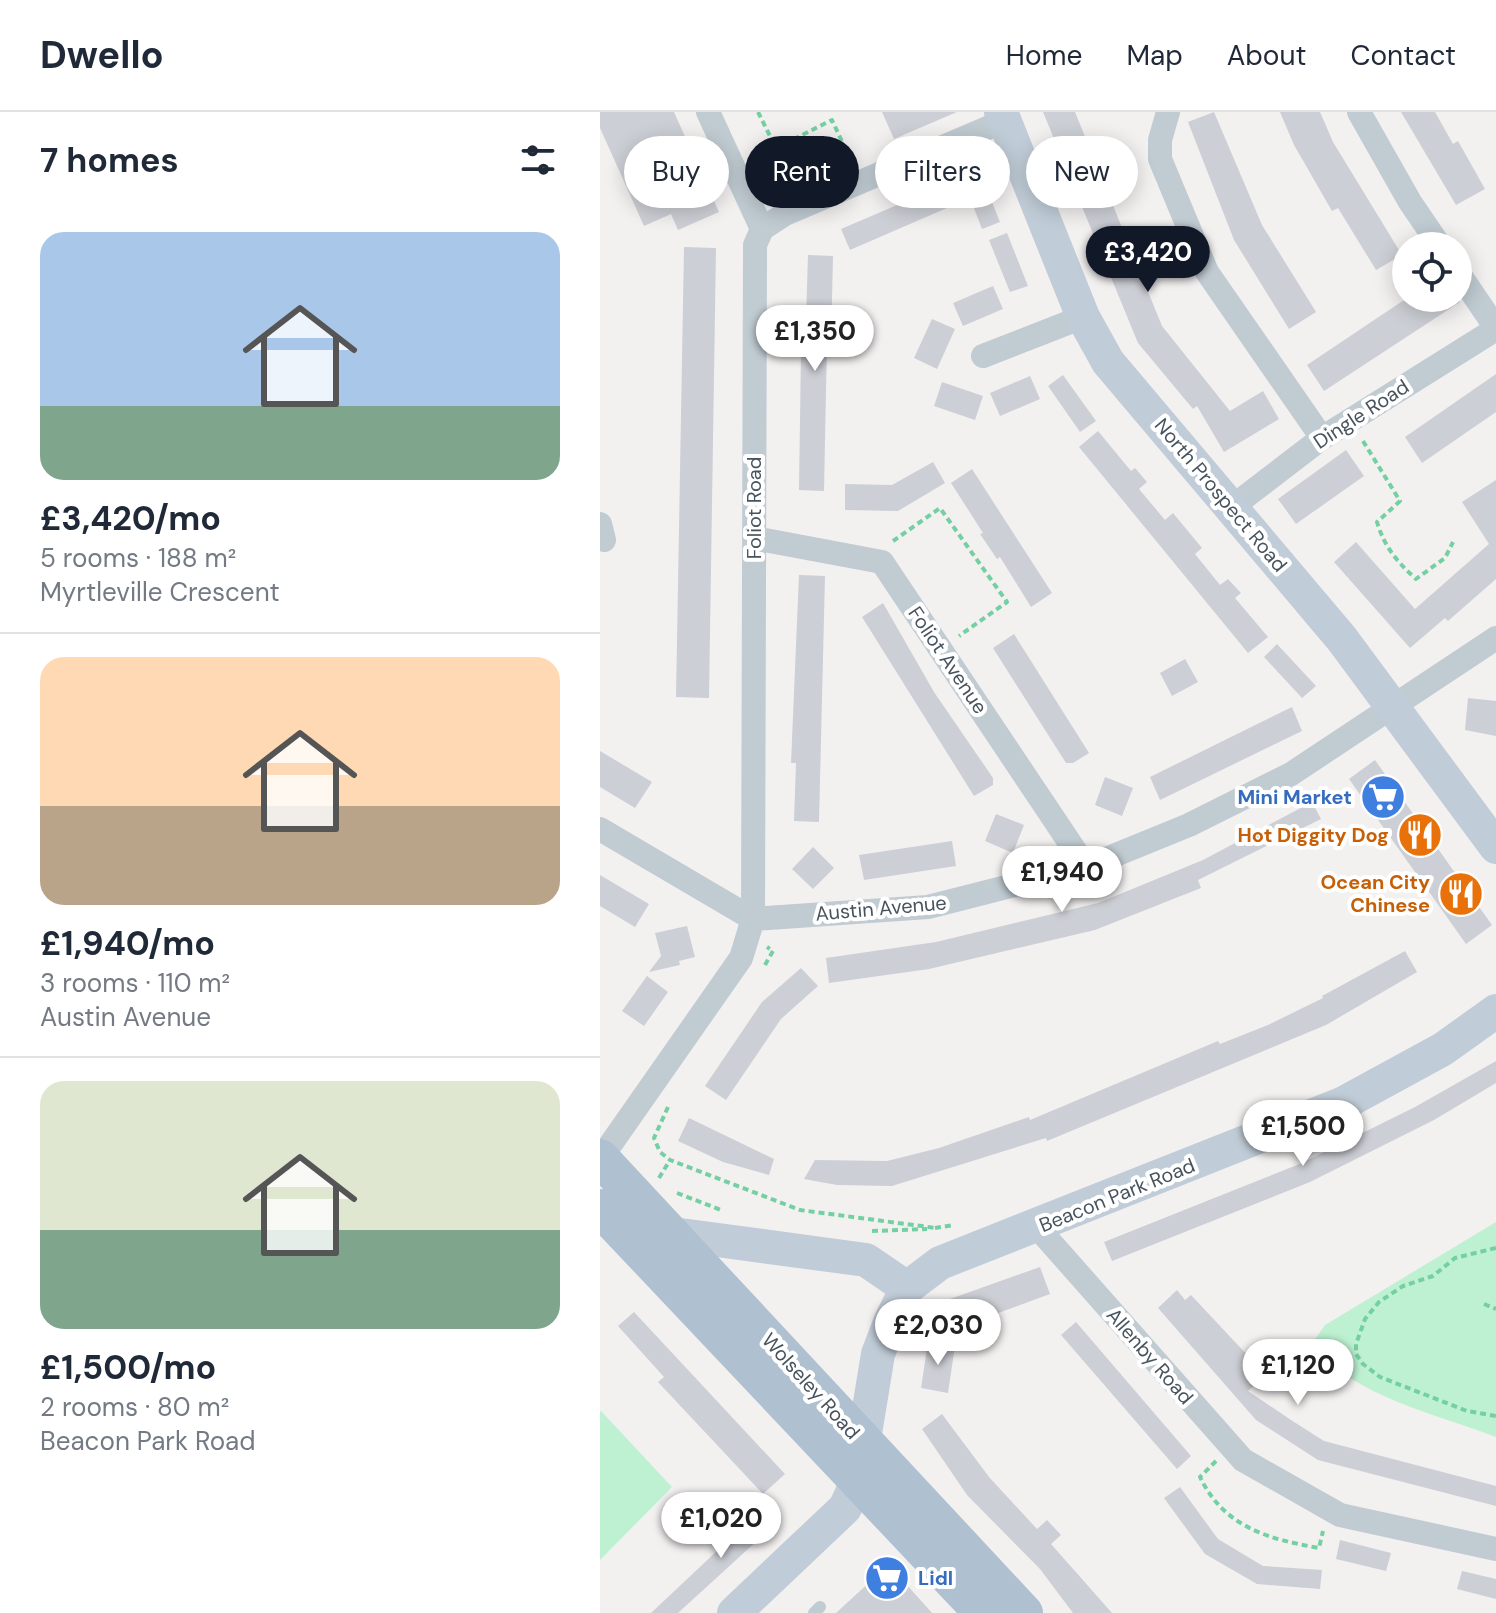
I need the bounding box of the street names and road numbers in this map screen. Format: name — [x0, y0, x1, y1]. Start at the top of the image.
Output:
street label: Dingle Road — [1308, 373, 1414, 455]
street label: North Prospect Road — [1149, 413, 1293, 577]
street label: Foliot Road — [741, 457, 767, 559]
street label: Foliot Avenue — [903, 601, 993, 719]
street label: Austin Avenue — [814, 889, 948, 927]
street label: Beacon Park Road — [1035, 1152, 1199, 1238]
street label: Allenby Road — [1101, 1302, 1199, 1410]
street label: Wolseley Road — [756, 1327, 866, 1445]

